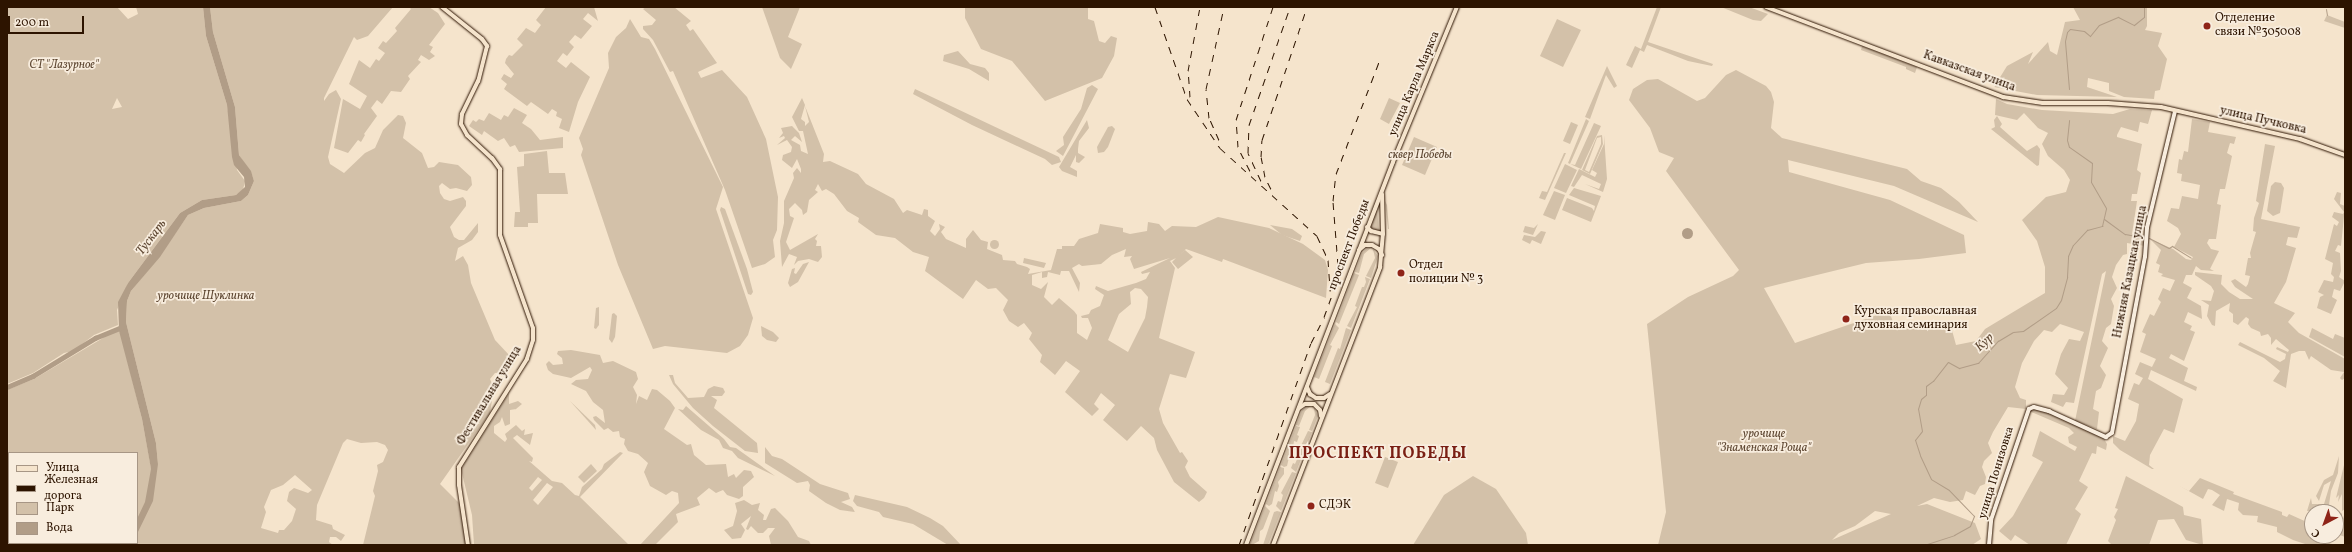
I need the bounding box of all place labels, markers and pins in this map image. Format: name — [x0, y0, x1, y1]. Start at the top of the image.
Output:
place label: Отделение связи №305008 — [2215, 12, 2301, 40]
marker: Отделение связи №305008 — [2202, 21, 2212, 31]
place label: Отдел полиции № 3 — [1409, 259, 1483, 287]
marker: Отдел полиции № 3 — [1396, 268, 1406, 278]
place label: Курская православная духовная семинария — [1854, 305, 1977, 333]
marker: Курская православная духовная семинария — [1841, 314, 1851, 324]
place label: СДЭК — [1319, 499, 1351, 513]
marker: СДЭК — [1306, 501, 1316, 511]

